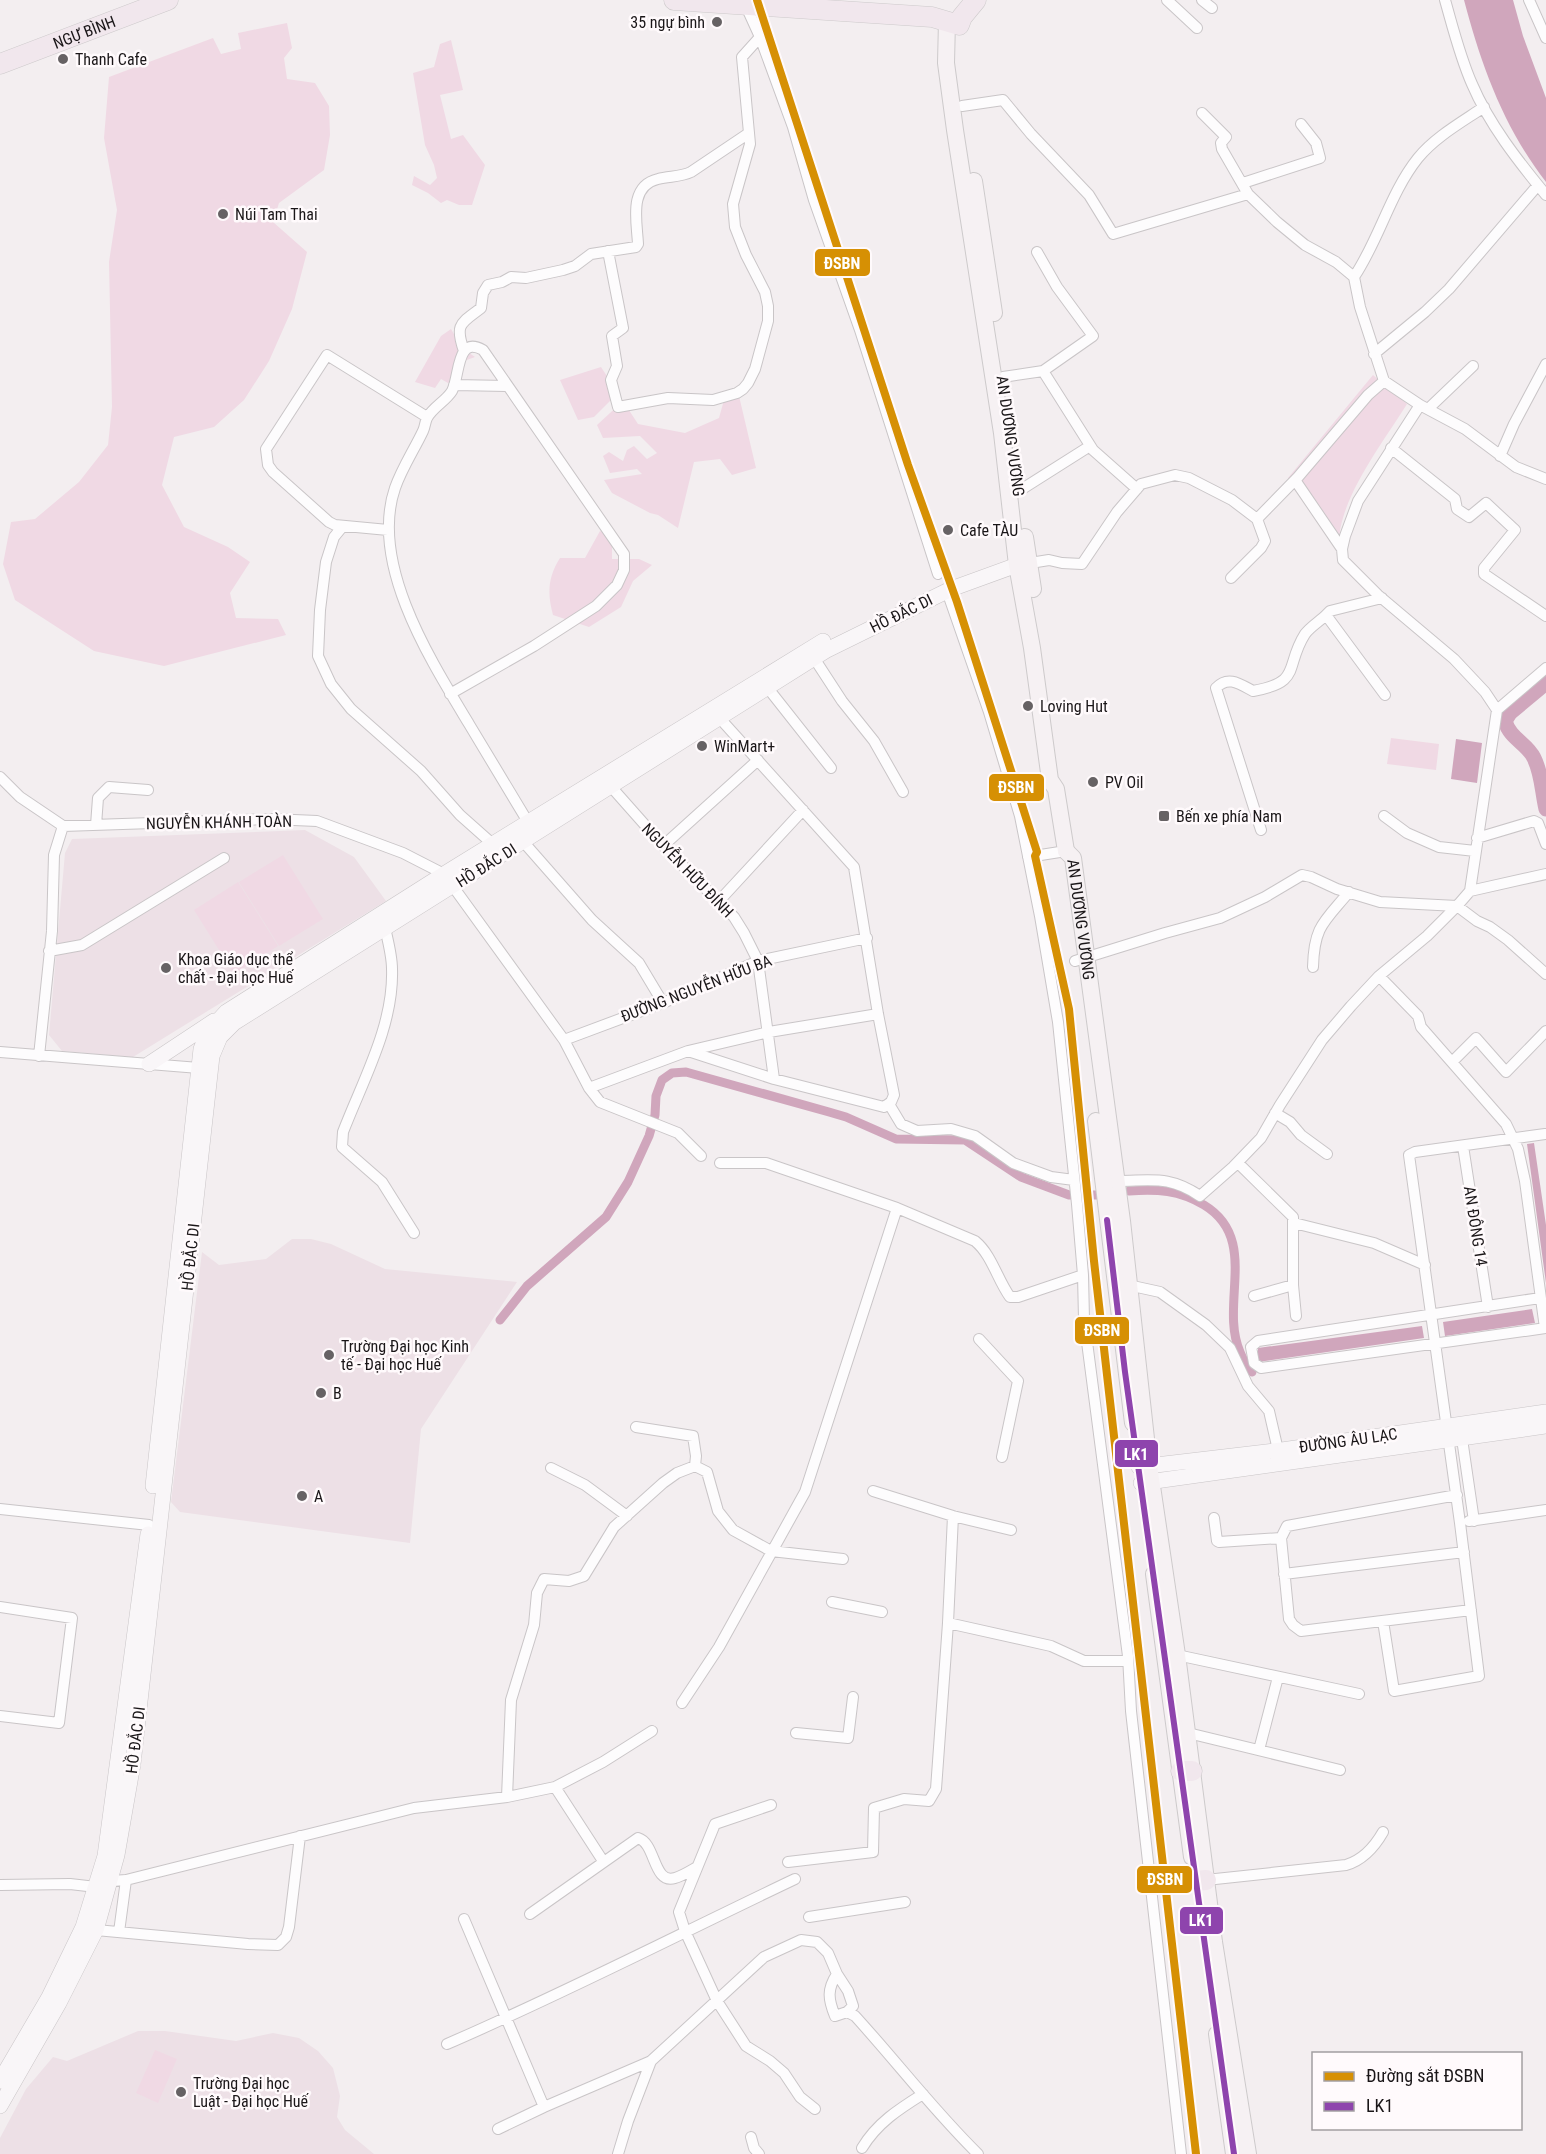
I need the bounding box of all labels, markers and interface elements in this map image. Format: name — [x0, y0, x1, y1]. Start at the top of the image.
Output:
street label: NGỰ BÌNH — [50, 12, 118, 53]
place label: 35 ngự bình — [630, 13, 705, 32]
marker: 35 ngự bình — [710, 15, 724, 29]
place label: Thanh Cafe — [75, 50, 147, 69]
marker: Thanh Cafe — [56, 52, 70, 66]
place label: Núi Tam Thai — [235, 205, 318, 224]
marker: Núi Tam Thai — [216, 207, 230, 221]
line badge: ĐSBN — [814, 248, 871, 277]
text: ĐSBN — [824, 254, 860, 273]
street label: AN DƯƠNG VƯƠNG — [993, 374, 1028, 498]
place label: Cafe TÀU — [960, 521, 1018, 540]
marker: Cafe TÀU — [941, 523, 955, 537]
street label: HỒ ĐẮC DI — [866, 588, 936, 637]
place label: Loving Hut — [1040, 697, 1108, 716]
marker: Loving Hut — [1021, 699, 1035, 713]
place label: WinMart+ — [714, 737, 775, 756]
marker: WinMart+ — [695, 739, 709, 753]
line badge: ĐSBN — [988, 773, 1045, 802]
place label: PV Oil — [1105, 773, 1143, 792]
marker: PV Oil — [1086, 775, 1100, 789]
text: ĐSBN — [998, 778, 1034, 797]
place label: Bến xe phía Nam — [1176, 807, 1282, 826]
marker: Bến xe phía Nam — [1157, 809, 1171, 823]
street label: NGUYỄN KHÁNH TOÀN — [146, 810, 292, 833]
street label: NGUYỄN HỮU ĐÍNH — [638, 818, 739, 921]
street label: HỒ ĐẮC DI — [452, 838, 520, 891]
street label: AN DƯƠNG VƯƠNG — [1063, 858, 1098, 981]
street label: ĐƯỜNG NGUYỄN HỮU BA — [617, 949, 774, 1026]
place label: Khoa Giáo dục thể chất - Đại học Huế — [178, 950, 295, 987]
marker: Khoa Giáo dục thể chất - Đại học Huế — [159, 961, 173, 975]
street label: AN ĐÔNG 14 — [1460, 1185, 1492, 1267]
street label: HỒ ĐẮC DI — [176, 1222, 203, 1292]
line badge: ĐSBN — [1074, 1316, 1130, 1345]
text: ĐSBN — [1084, 1321, 1120, 1340]
place label: Trường Đại học Kinh tế - Đại học Huế — [341, 1337, 469, 1374]
marker: Trường Đại học Kinh tế - Đại học Huế — [322, 1348, 336, 1362]
place label: B — [333, 1384, 342, 1403]
marker: B — [314, 1386, 328, 1400]
street label: ĐƯỜNG ÂU LẠC — [1298, 1424, 1399, 1457]
line badge: LK1 — [1114, 1439, 1159, 1468]
text: LK1 — [1124, 1445, 1148, 1464]
place label: A — [314, 1487, 323, 1506]
marker: A — [295, 1489, 309, 1503]
street label: HỒ ĐẮC DI — [120, 1705, 149, 1775]
line badge: ĐSBN — [1136, 1865, 1193, 1894]
text: ĐSBN — [1147, 1870, 1183, 1889]
line badge: LK1 — [1179, 1906, 1224, 1935]
text: LK1 — [1189, 1911, 1213, 1930]
legend — [1312, 2052, 1522, 2130]
text: Đường sắt ĐSBN — [1366, 2065, 1484, 2086]
place label: Trường Đại học Luật - Đại học Huế — [193, 2074, 310, 2111]
marker: Trường Đại học Luật - Đại học Huế — [174, 2085, 188, 2099]
text: LK1 — [1366, 2095, 1393, 2116]

